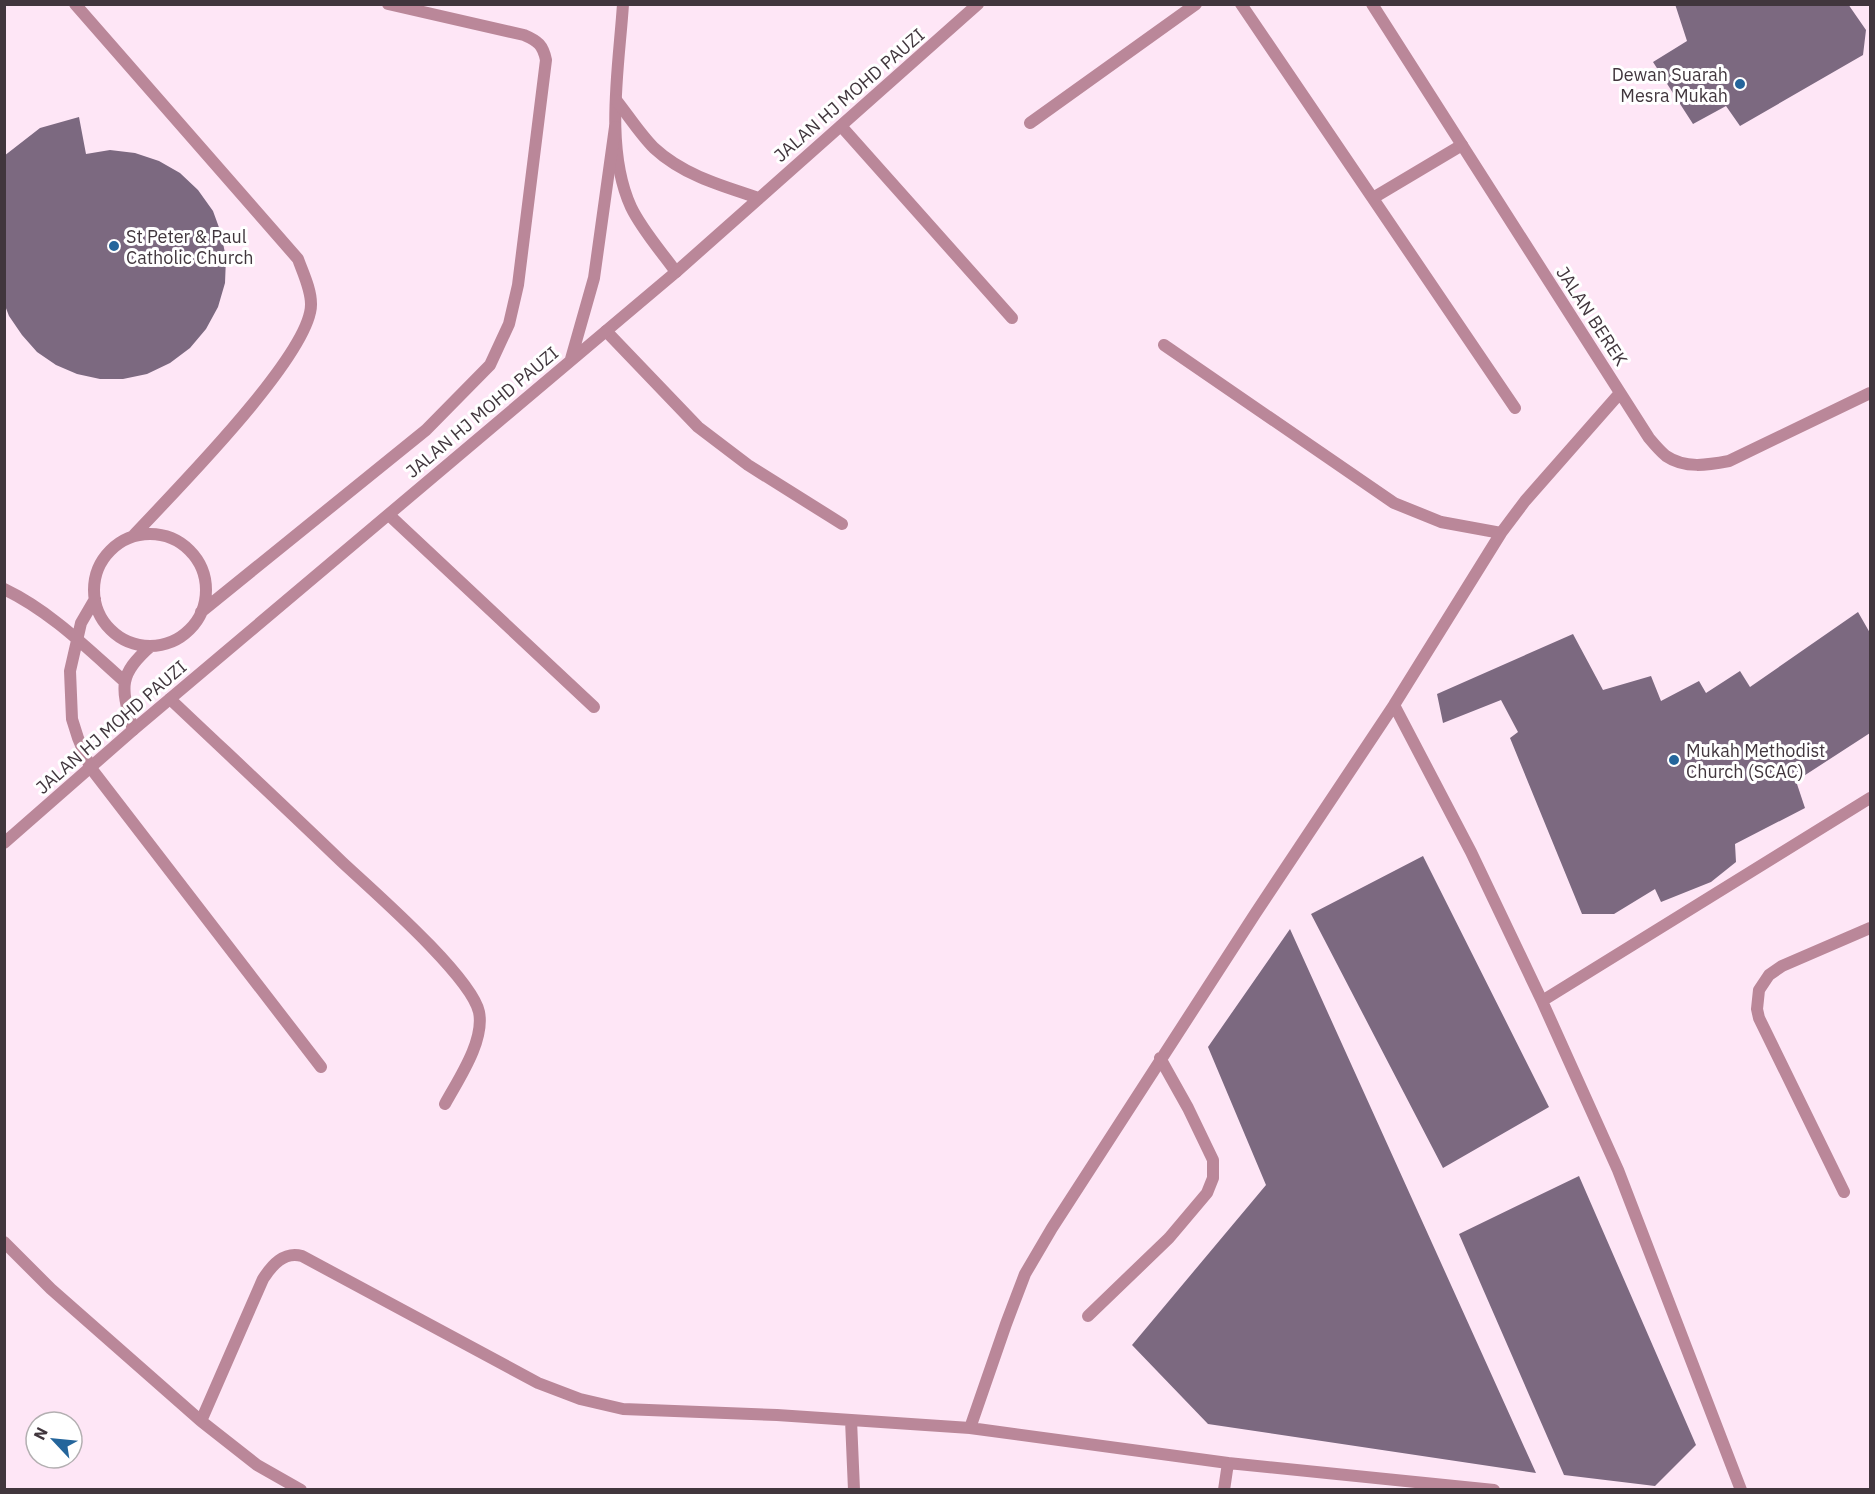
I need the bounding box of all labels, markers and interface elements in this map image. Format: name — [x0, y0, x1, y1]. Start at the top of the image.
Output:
street label: JALAN HJ MOHD PAUZI — [769, 23, 929, 167]
place label: Dewan Suarah Mesra Mukah — [1612, 63, 1728, 107]
marker: Dewan Suarah Mesra Mukah — [1733, 77, 1747, 91]
place label: St Peter & Paul Catholic Church — [126, 225, 254, 269]
marker: St Peter & Paul Catholic Church — [107, 239, 121, 253]
street label: JALAN BEREK — [1551, 262, 1633, 371]
street label: JALAN HJ MOHD PAUZI — [401, 341, 563, 483]
street label: JALAN HJ MOHD PAUZI — [31, 655, 191, 799]
place label: Mukah Methodist Church (SCAC) — [1686, 739, 1825, 783]
marker: Mukah Methodist Church (SCAC) — [1667, 753, 1681, 767]
north arrow — [24, 1410, 84, 1470]
text: N — [29, 1424, 52, 1443]

